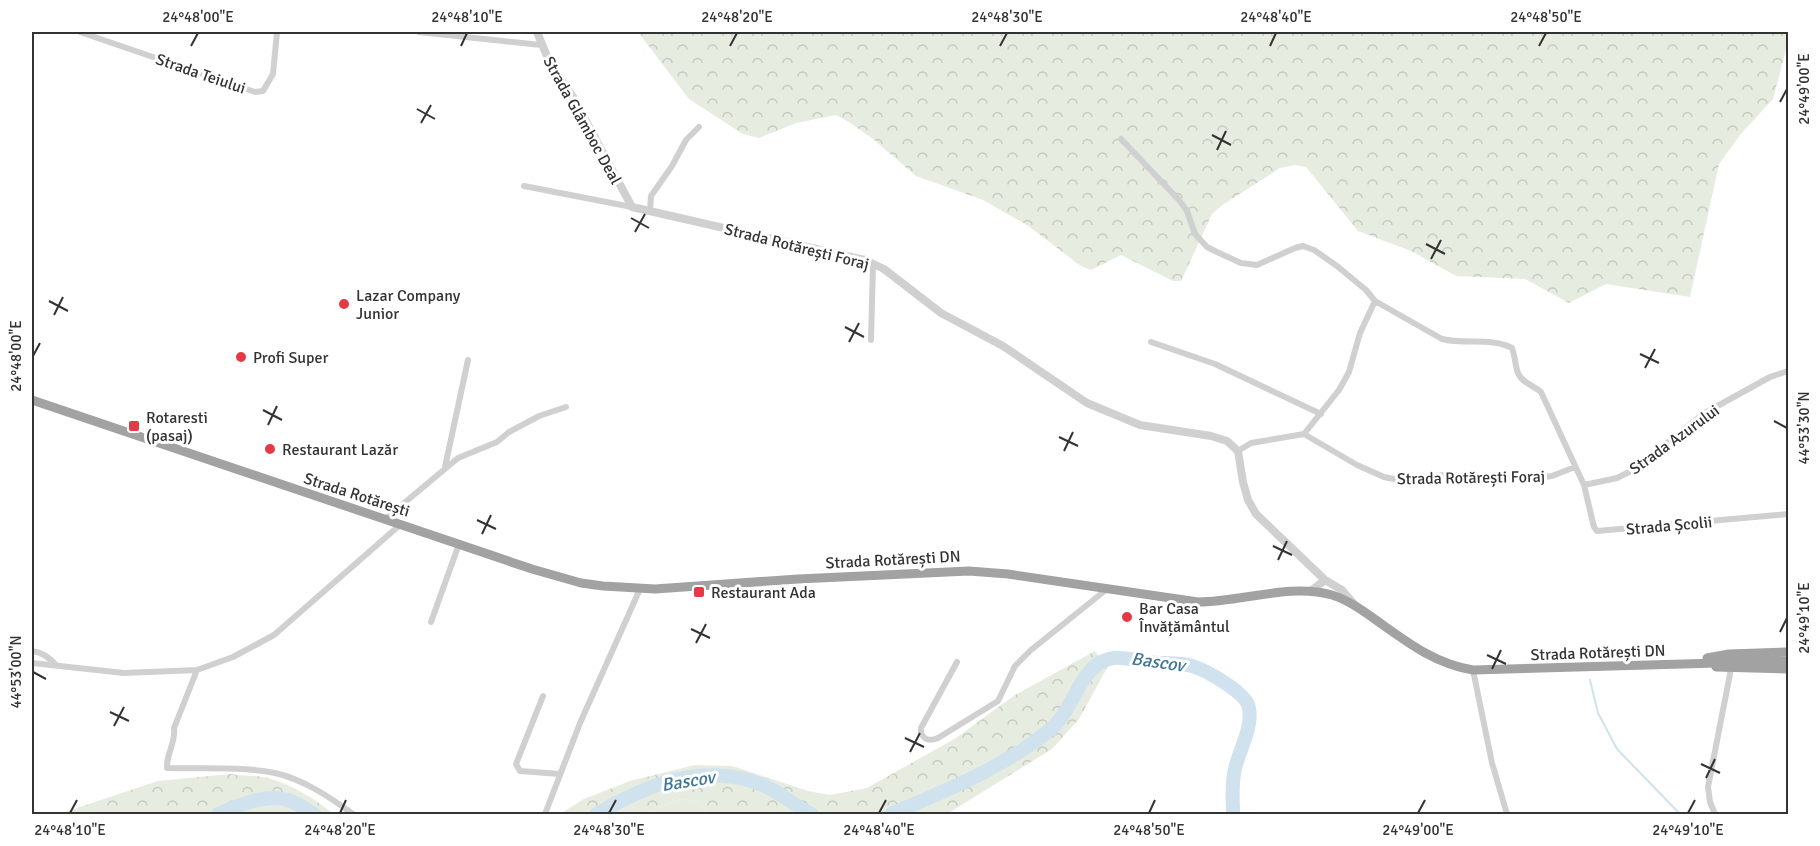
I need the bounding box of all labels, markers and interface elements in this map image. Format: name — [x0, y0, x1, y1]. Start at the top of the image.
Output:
text: 24°48'00"E — [162, 8, 234, 26]
text: 24°48'10"E — [431, 8, 503, 26]
text: 24°48'20"E — [701, 8, 773, 26]
text: 24°48'30"E — [971, 8, 1043, 26]
text: 24°48'40"E — [1240, 8, 1312, 26]
text: 24°48'50"E — [1510, 8, 1582, 26]
street label: Strada Teiului — [153, 49, 248, 99]
street label: Strada Glâmboc Deal — [539, 53, 626, 188]
text: 24°49'00"E — [1795, 53, 1813, 125]
street label: Strada Rotărești Foraj — [722, 219, 871, 275]
place label: Lazar Company Junior — [356, 286, 461, 324]
marker: Lazar Company Junior — [337, 297, 351, 311]
text: 24°48'00"E — [7, 320, 25, 392]
place label: Profi Super — [253, 348, 329, 368]
marker: Profi Super — [234, 350, 248, 364]
text: 44°53'30"N — [1795, 391, 1813, 465]
street label: Strada Azurului — [1626, 400, 1723, 479]
place label: Rotaresti (pasaj) — [146, 408, 208, 446]
marker: Rotaresti (pasaj) — [127, 419, 141, 433]
place label: Restaurant Lazăr — [282, 440, 398, 460]
marker: Restaurant Lazăr — [263, 442, 277, 456]
street label: Strada Rotărești Foraj — [1397, 467, 1545, 489]
street label: Strada Rotărești — [301, 468, 412, 522]
street label: Strada Școlii — [1625, 512, 1713, 540]
street label: Strada Rotărești DN — [825, 546, 961, 574]
text: 24°49'10"E — [1795, 582, 1813, 654]
place label: Restaurant Ada — [711, 583, 816, 603]
marker: Restaurant Ada — [692, 585, 706, 599]
place label: Bar Casa Învățământul — [1138, 599, 1230, 637]
marker: Bar Casa Învățământul — [1120, 610, 1134, 624]
text: 44°53'00"N — [7, 635, 25, 709]
street label: Strada Rotărești DN — [1530, 641, 1666, 665]
water label: Bascov — [1130, 647, 1189, 677]
water label: Bascov — [660, 765, 719, 796]
text: 24°48'10"E — [34, 821, 106, 839]
text: 24°48'20"E — [304, 821, 376, 839]
text: 24°48'30"E — [573, 821, 645, 839]
text: 24°48'40"E — [843, 821, 915, 839]
text: 24°48'50"E — [1113, 821, 1185, 839]
text: 24°49'00"E — [1382, 821, 1454, 839]
text: 24°49'10"E — [1652, 821, 1724, 839]

